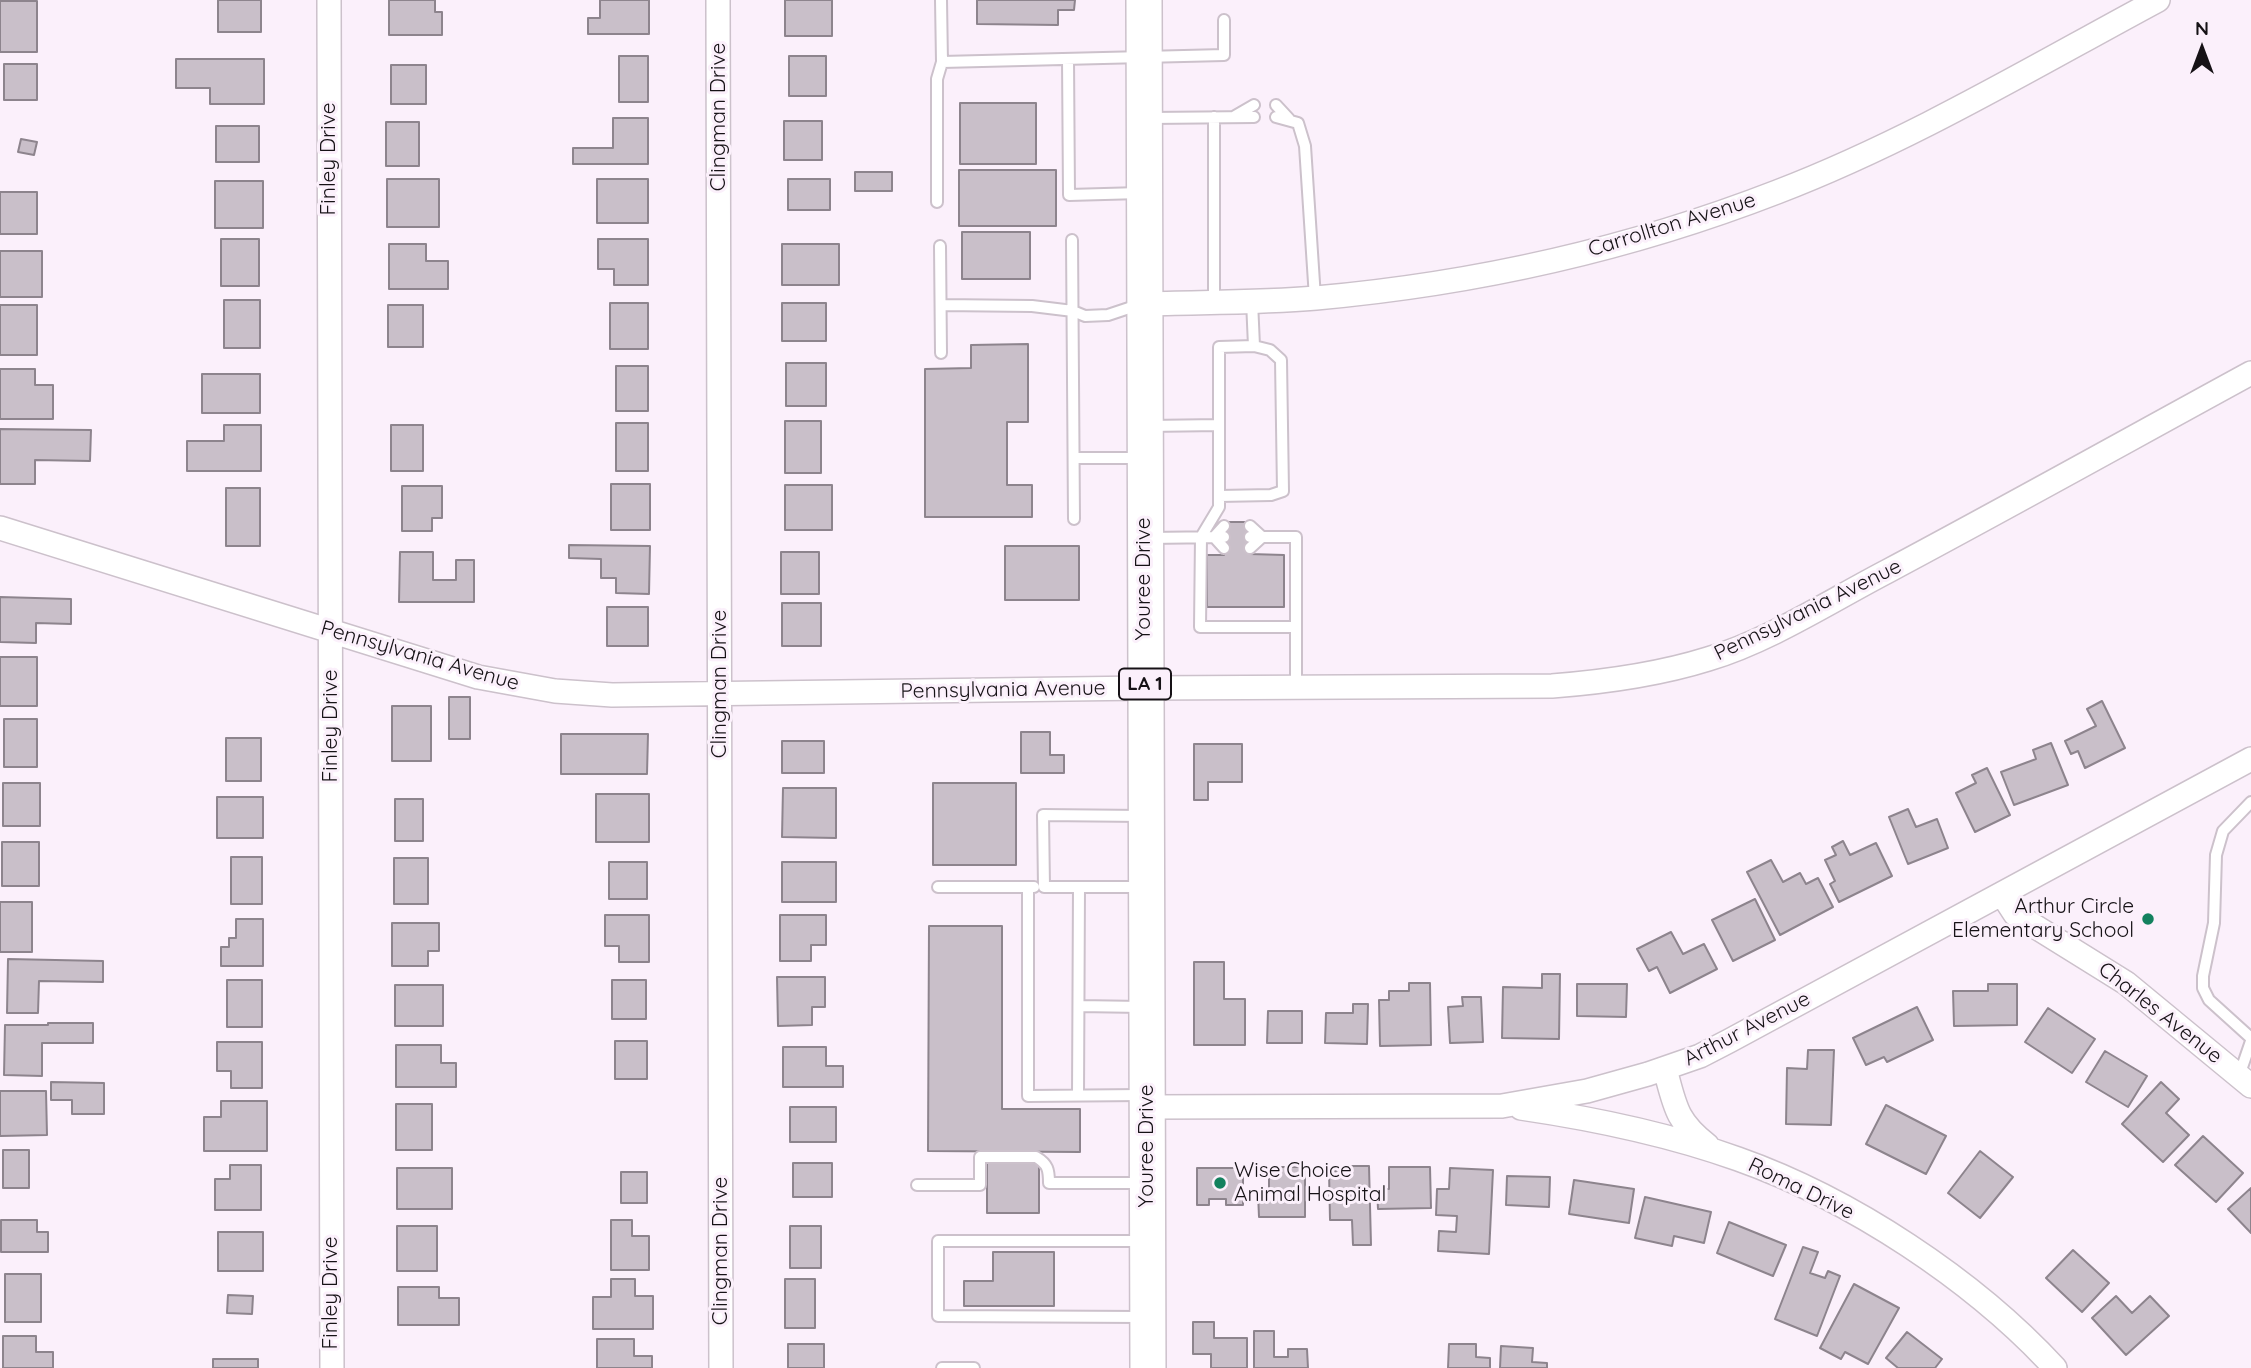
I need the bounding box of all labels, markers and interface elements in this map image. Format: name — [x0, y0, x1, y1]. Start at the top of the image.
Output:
north arrow — [2167, 14, 2237, 84]
text: N — [2195, 16, 2209, 40]
street label: Clingman Drive — [706, 43, 732, 191]
street label: Finley Drive — [316, 102, 342, 216]
street label: Carrollton Avenue — [1585, 188, 1759, 262]
street label: Youree Drive — [1131, 517, 1157, 641]
street label: Pennsylvania Avenue — [1710, 554, 1906, 666]
street label: Clingman Drive — [707, 610, 733, 758]
street label: Pennsylvania Avenue — [318, 616, 522, 696]
road number: LA 1 — [1119, 668, 1171, 699]
street label: Finley Drive — [318, 669, 344, 783]
street label: Pennsylvania Avenue — [900, 676, 1106, 704]
place label: Arthur Circle Elementary School — [1952, 894, 2134, 944]
marker: Arthur Circle Elementary School — [2140, 911, 2156, 927]
street label: Charles Avenue — [2093, 957, 2227, 1069]
street label: Arthur Avenue — [1680, 986, 1814, 1072]
street label: Youree Drive — [1134, 1084, 1160, 1208]
street label: Roma Drive — [1744, 1153, 1858, 1225]
place label: Wise Choice Animal Hospital — [1234, 1158, 1386, 1208]
marker: Wise Choice Animal Hospital — [1212, 1175, 1228, 1191]
street label: Clingman Drive — [708, 1177, 734, 1325]
street label: Finley Drive — [318, 1236, 344, 1350]

